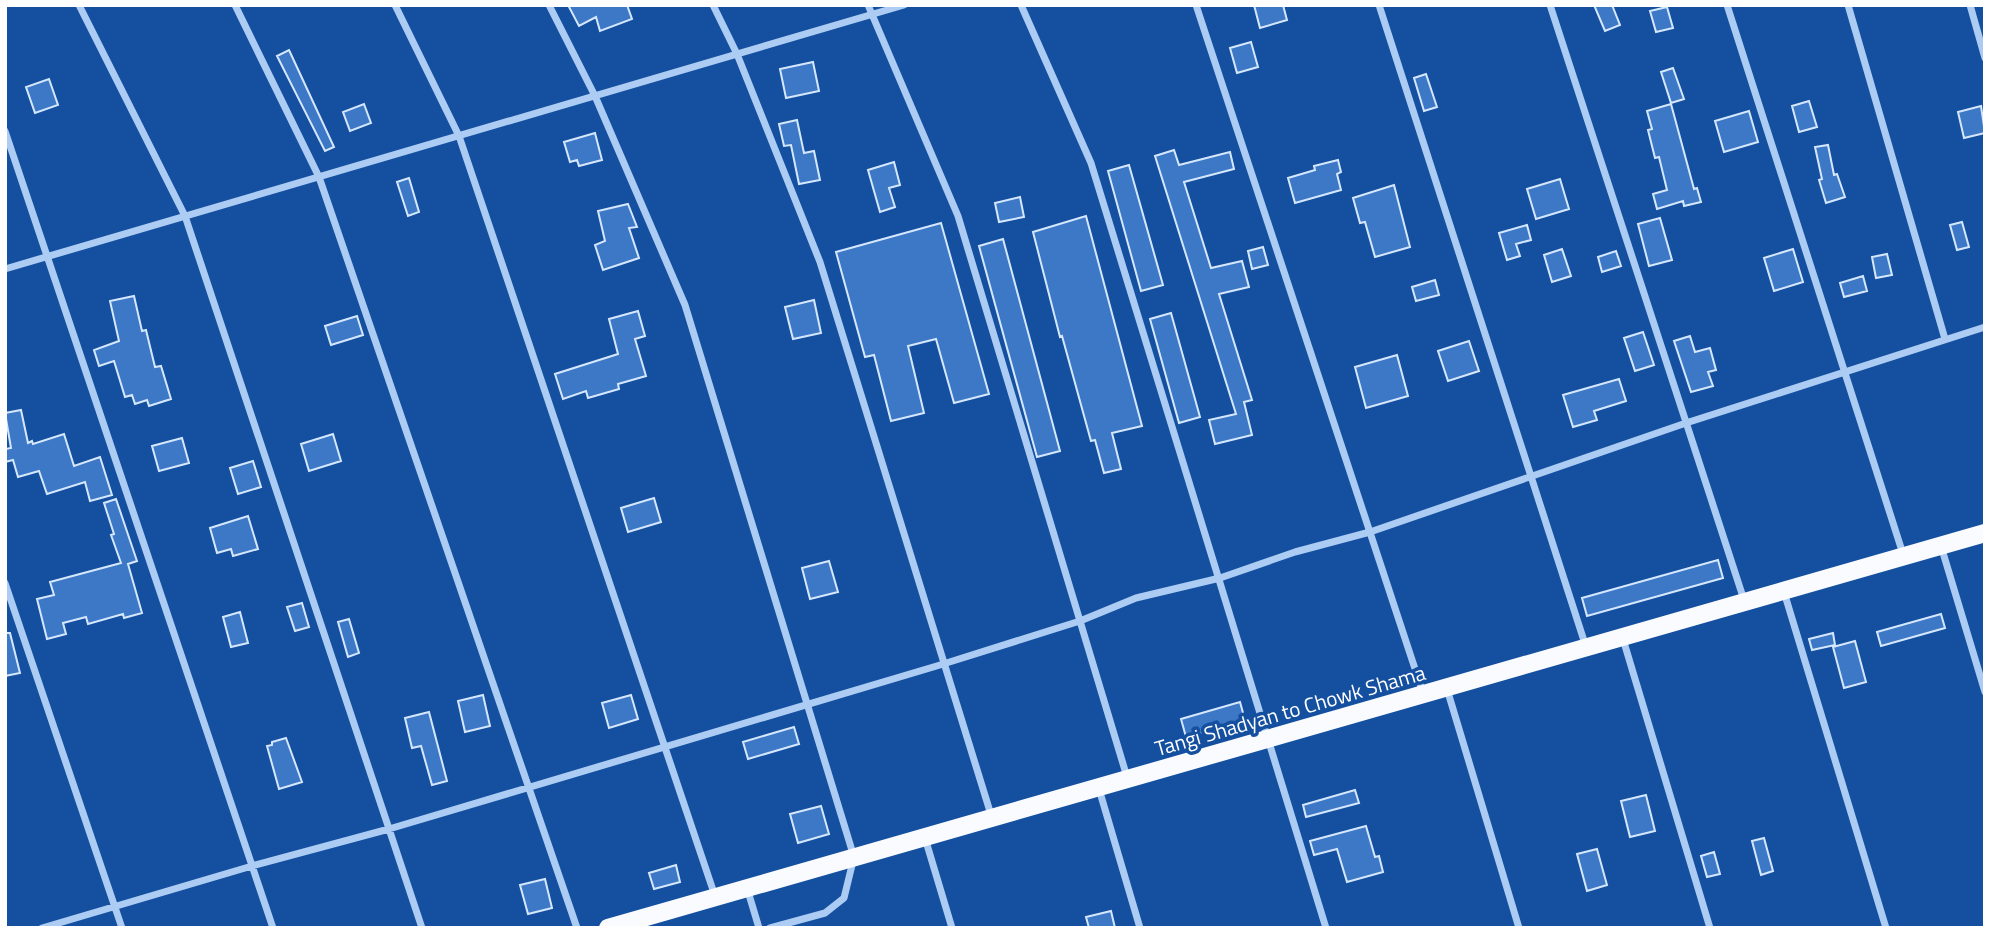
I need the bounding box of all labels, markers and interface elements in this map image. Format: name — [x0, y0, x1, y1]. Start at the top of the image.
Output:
street label: Tangi Shadyan to Chowk Shama — [1151, 656, 1430, 764]

